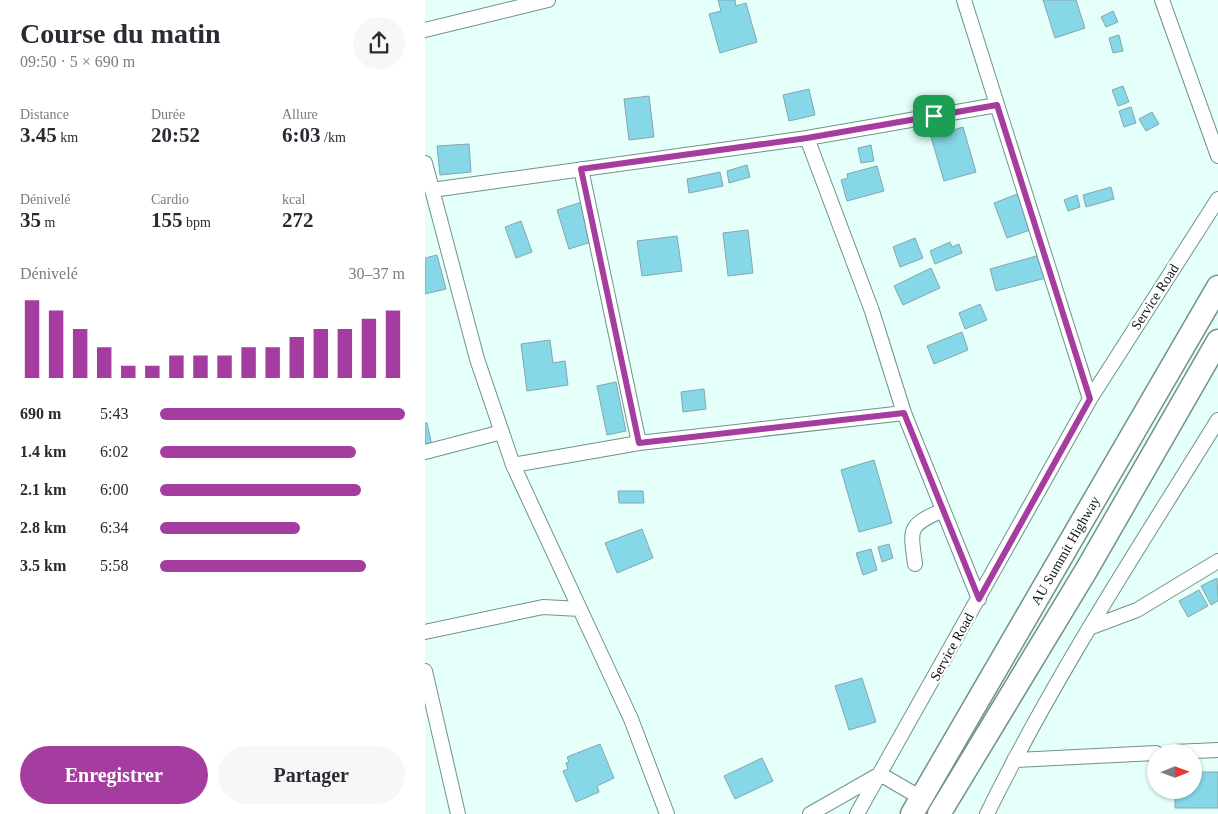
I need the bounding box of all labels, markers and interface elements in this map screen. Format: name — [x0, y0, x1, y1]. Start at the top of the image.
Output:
button: share — [353, 17, 405, 69]
text: Course du matin — [20, 18, 221, 49]
text: 09:50 · 5 × 690 m — [20, 53, 135, 70]
pin — [913, 95, 955, 137]
icon: arrive — [920, 102, 948, 130]
text: Distance — [20, 107, 69, 122]
text: Durée — [151, 107, 185, 122]
text: Allure — [282, 107, 318, 122]
text: 3.45 — [20, 123, 57, 147]
text: 20:52 — [151, 123, 200, 147]
text: 6:03 — [282, 123, 321, 147]
text: km — [57, 130, 78, 145]
text: /km — [321, 130, 346, 145]
text: Dénivelé — [20, 192, 71, 207]
text: Cardio — [151, 192, 189, 207]
text: kcal — [282, 192, 305, 207]
text: 35 — [20, 208, 41, 232]
text: 155 — [151, 208, 183, 232]
text: 272 — [282, 208, 314, 232]
text: m — [41, 215, 55, 230]
text: bpm — [183, 215, 211, 230]
street label: Service Road — [1128, 261, 1182, 333]
text: Dénivelé — [20, 265, 78, 282]
text: 30–37 m — [349, 265, 405, 282]
text: 690 m — [20, 405, 61, 422]
text: 5:43 — [100, 405, 128, 422]
text: 1.4 km — [20, 443, 66, 460]
text: 6:02 — [100, 443, 128, 460]
text: 2.1 km — [20, 481, 66, 498]
text: 6:00 — [100, 481, 128, 498]
street label: AU Summit Highway — [1028, 493, 1103, 607]
text: 2.8 km — [20, 519, 66, 536]
text: 6:34 — [100, 519, 128, 536]
text: 3.5 km — [20, 557, 66, 574]
text: 5:58 — [100, 557, 128, 574]
street label: Service Road — [927, 611, 977, 683]
north arrow — [1147, 744, 1203, 799]
map controls — [1147, 744, 1202, 799]
button: Enregistrer — [20, 746, 208, 804]
button: Partager — [218, 746, 405, 804]

